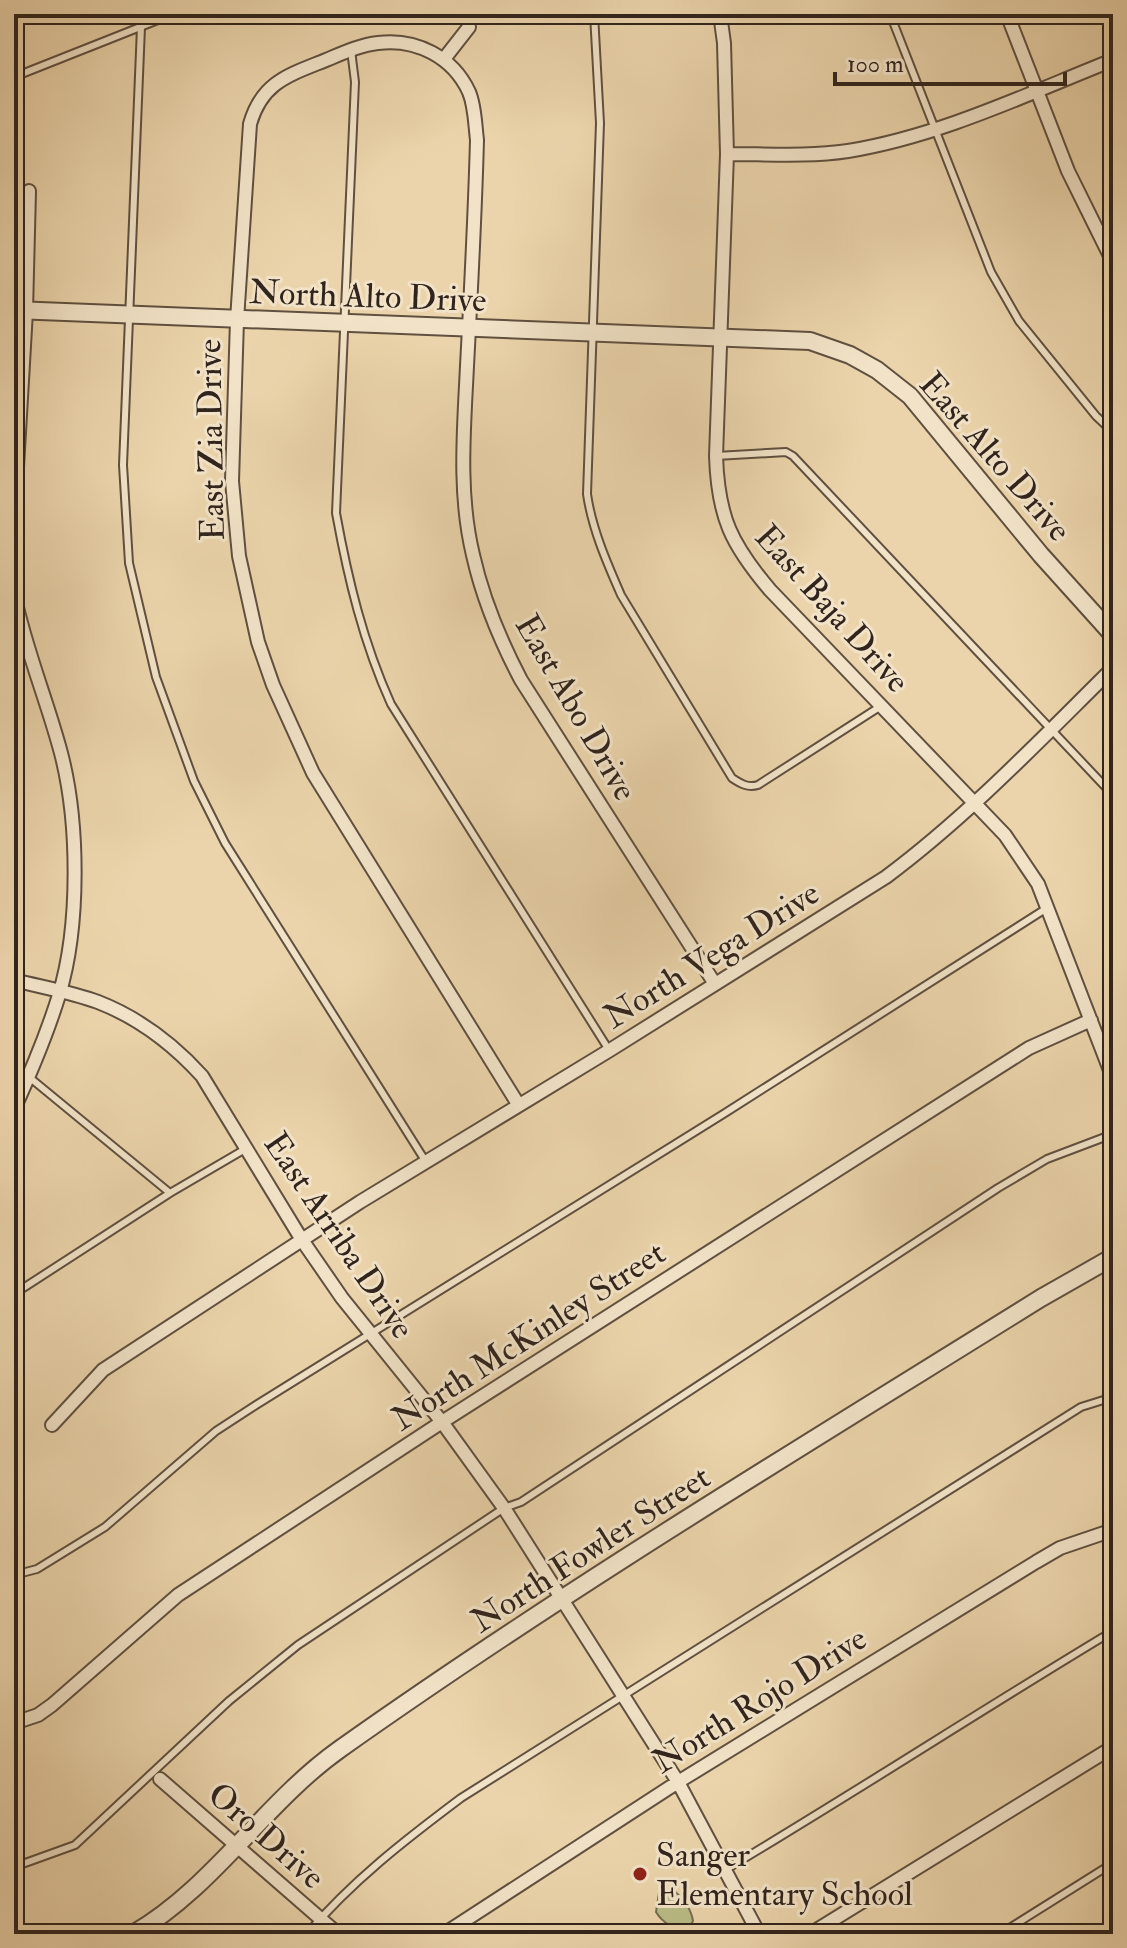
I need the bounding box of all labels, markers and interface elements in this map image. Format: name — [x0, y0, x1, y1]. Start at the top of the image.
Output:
scale bar — [835, 36, 1065, 86]
text: 100 m — [847, 49, 904, 80]
street label: North Alto Drive — [249, 271, 487, 322]
street label: East Zia Drive — [188, 339, 235, 541]
street label: East Alto Drive — [910, 363, 1080, 551]
street label: East Baja Drive — [745, 516, 919, 702]
street label: East Abo Drive — [505, 607, 646, 809]
street label: North Vega Drive — [596, 872, 827, 1039]
street label: East Arriba Drive — [254, 1124, 424, 1347]
street label: North McKinley Street — [384, 1232, 674, 1441]
street label: North Fowler Street — [463, 1456, 719, 1643]
street label: North Rojo Drive — [645, 1617, 875, 1783]
street label: Oro Drive — [198, 1773, 334, 1899]
place label: Sanger Elementary School — [656, 1834, 913, 1916]
marker: Sanger Elementary School — [631, 1865, 649, 1883]

